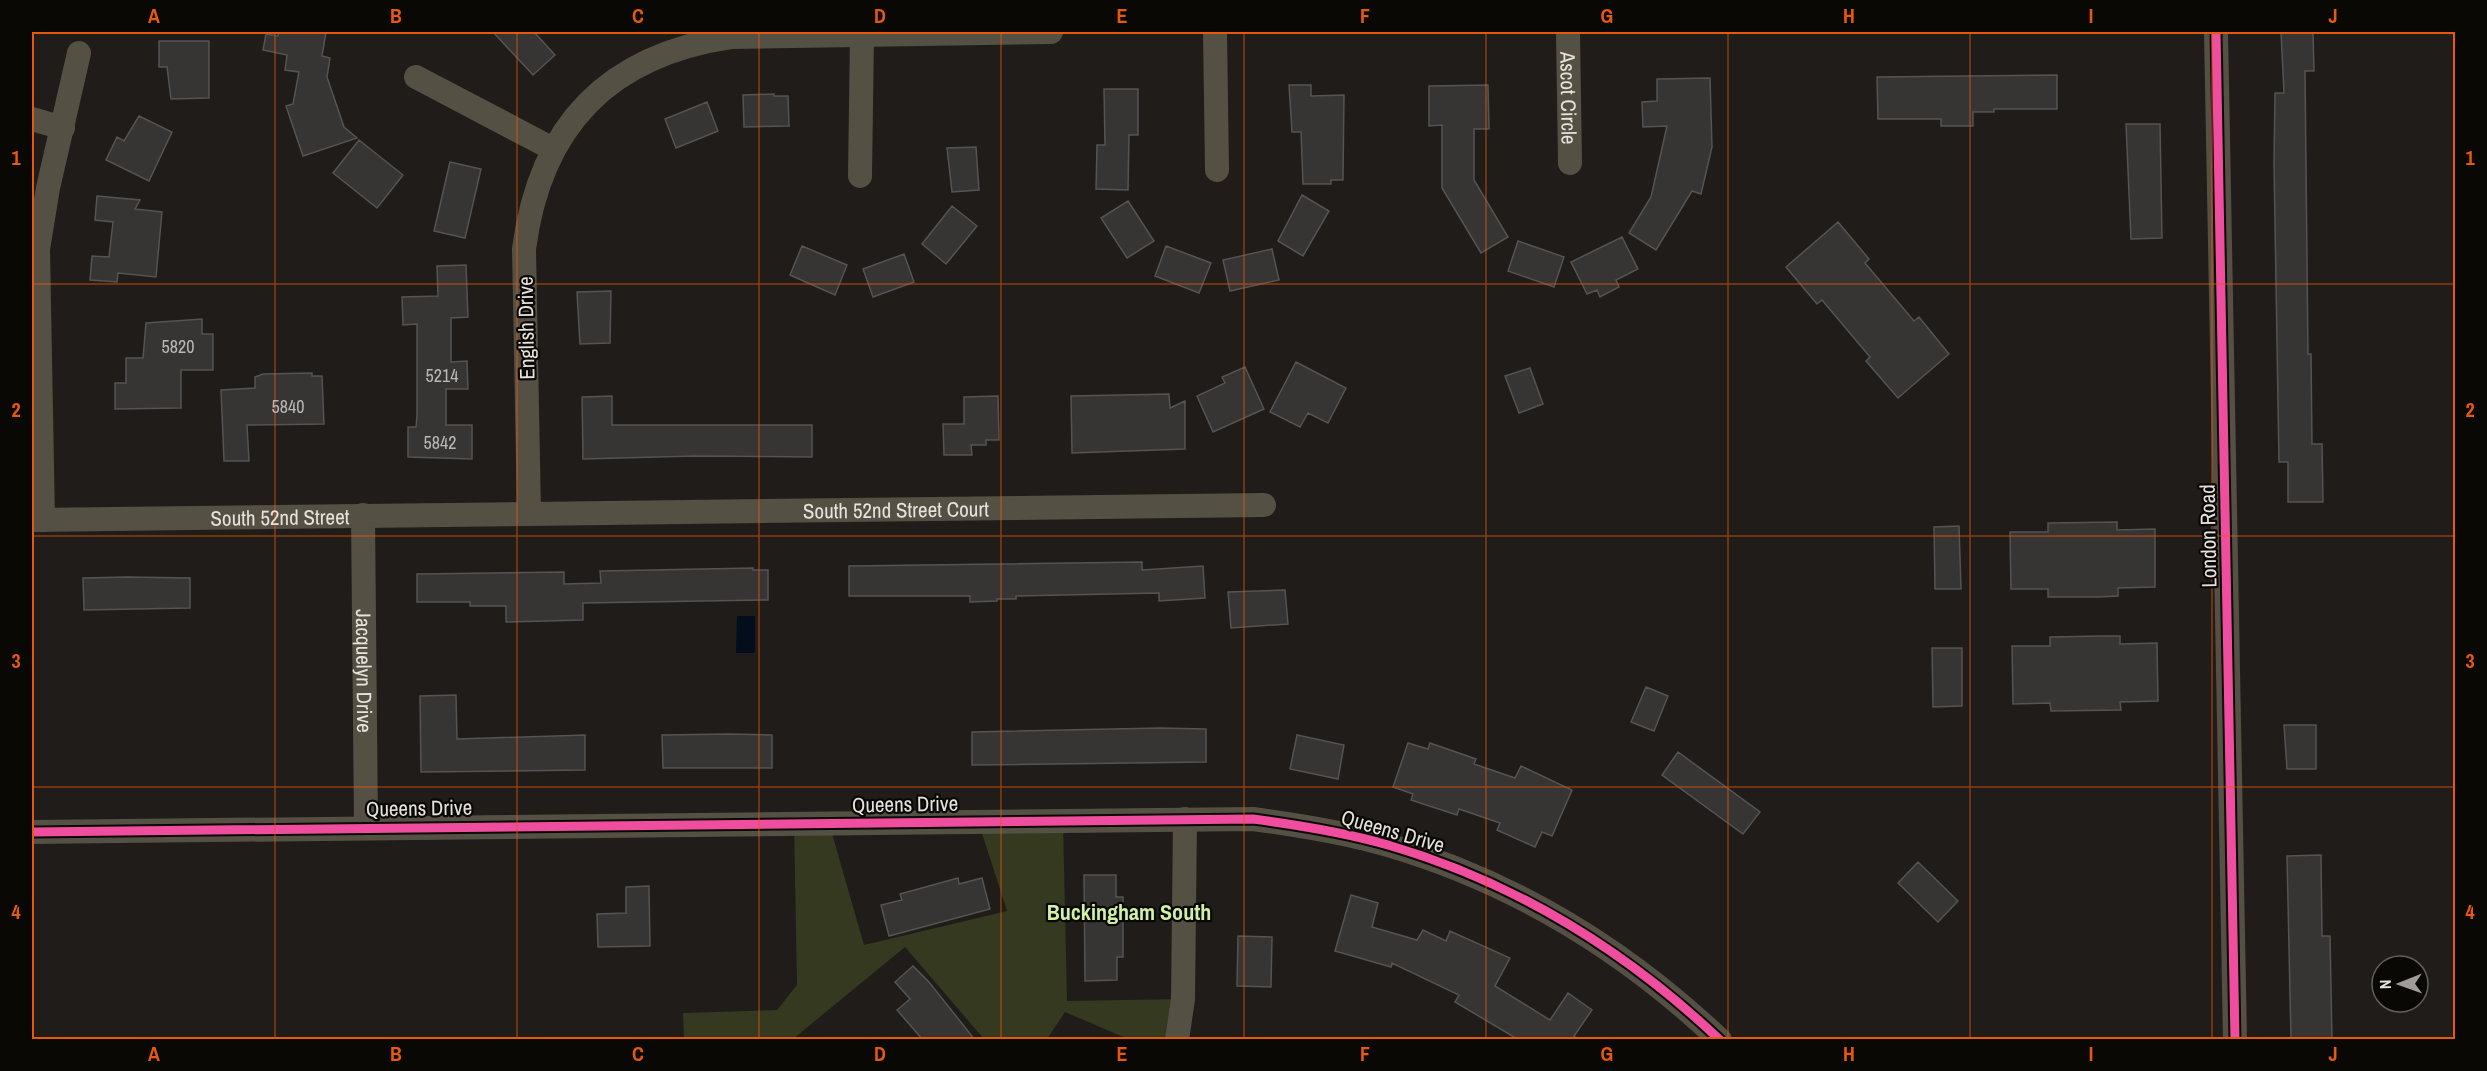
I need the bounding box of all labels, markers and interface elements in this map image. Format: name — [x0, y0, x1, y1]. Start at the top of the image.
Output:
text: A — [148, 2, 160, 29]
text: B — [390, 2, 402, 29]
text: C — [632, 2, 644, 29]
text: D — [874, 2, 886, 29]
text: E — [1117, 2, 1128, 29]
text: F — [1360, 2, 1370, 29]
text: G — [1601, 2, 1613, 29]
text: H — [1843, 2, 1855, 29]
text: I — [2089, 2, 2093, 29]
text: J — [2328, 2, 2338, 29]
street label: Ascot Circle — [1554, 50, 1584, 145]
text: 1 — [11, 144, 21, 171]
text: 1 — [2465, 144, 2475, 171]
street label: English Drive — [511, 276, 541, 380]
house number: 5820 — [162, 334, 194, 359]
house number: 5214 — [426, 363, 458, 388]
house number: 5840 — [272, 394, 304, 419]
text: 2 — [11, 396, 21, 423]
text: 2 — [2465, 396, 2475, 423]
house number: 5842 — [424, 430, 456, 455]
street label: London Road — [2193, 484, 2223, 588]
street label: South 52nd Street Court — [803, 494, 989, 525]
street label: South 52nd Street — [210, 502, 350, 532]
street label: Jacquelyn Drive — [349, 609, 380, 733]
text: 3 — [11, 647, 21, 674]
text: 3 — [2465, 647, 2475, 674]
street label: Queens Drive — [852, 789, 958, 819]
street label: Queens Drive — [366, 793, 472, 823]
street label: Queens Drive — [1338, 802, 1448, 860]
district label: Buckingham South — [1047, 897, 1211, 927]
text: 4 — [11, 898, 21, 925]
text: 4 — [2465, 898, 2475, 925]
north arrow — [2370, 954, 2430, 1014]
text: N — [2374, 979, 2396, 989]
text: A — [148, 1040, 160, 1067]
text: B — [390, 1040, 402, 1067]
text: C — [632, 1040, 644, 1067]
text: D — [874, 1040, 886, 1067]
text: E — [1117, 1040, 1128, 1067]
text: F — [1360, 1040, 1370, 1067]
text: G — [1601, 1040, 1613, 1067]
text: H — [1843, 1040, 1855, 1067]
text: I — [2089, 1040, 2093, 1067]
text: J — [2328, 1040, 2338, 1067]

